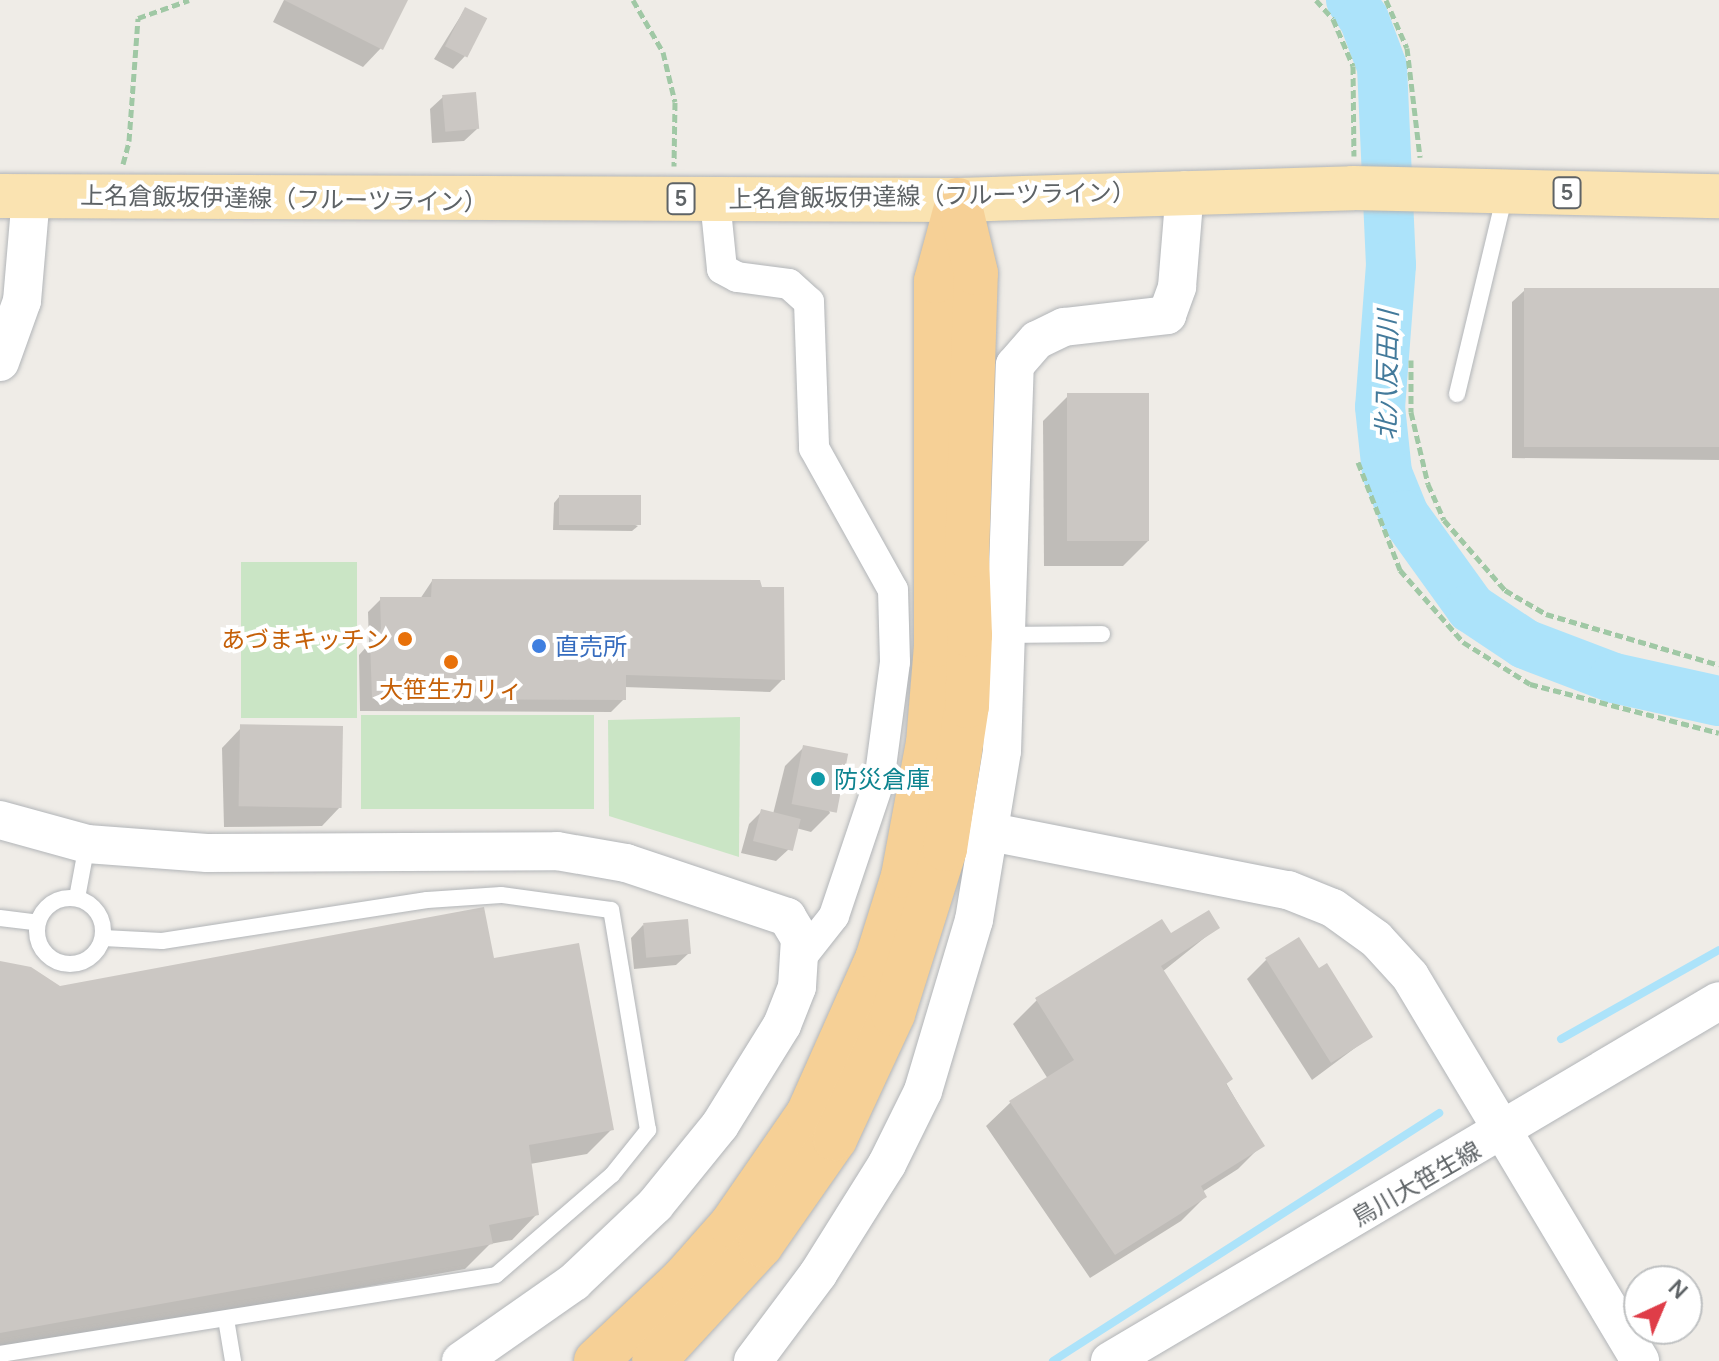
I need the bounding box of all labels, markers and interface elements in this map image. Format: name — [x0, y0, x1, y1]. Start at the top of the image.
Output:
road number: 5 — [1551, 175, 1583, 211]
street label: 上名倉飯坂伊達線（フルーツライン） — [728, 177, 1136, 213]
street label: 上名倉飯坂伊達線（フルーツライン） — [80, 180, 488, 216]
road number: 5 — [665, 181, 697, 217]
water label: 北八反田川 — [1370, 310, 1404, 440]
place label: あづまキッチン — [221, 625, 389, 653]
marker: あづまキッチン — [396, 630, 414, 648]
place label: 直売所 — [555, 632, 627, 660]
marker: 直売所 — [530, 637, 548, 655]
marker: 大笹生カリィ — [442, 653, 460, 671]
place label: 大笹生カリィ — [379, 675, 523, 703]
place label: 防災倉庫 — [834, 765, 930, 793]
marker: 防災倉庫 — [809, 770, 827, 788]
street label: 鳥川大笹生線 — [1346, 1135, 1486, 1231]
north arrow — [1623, 1265, 1703, 1345]
text: N — [1662, 1273, 1694, 1305]

